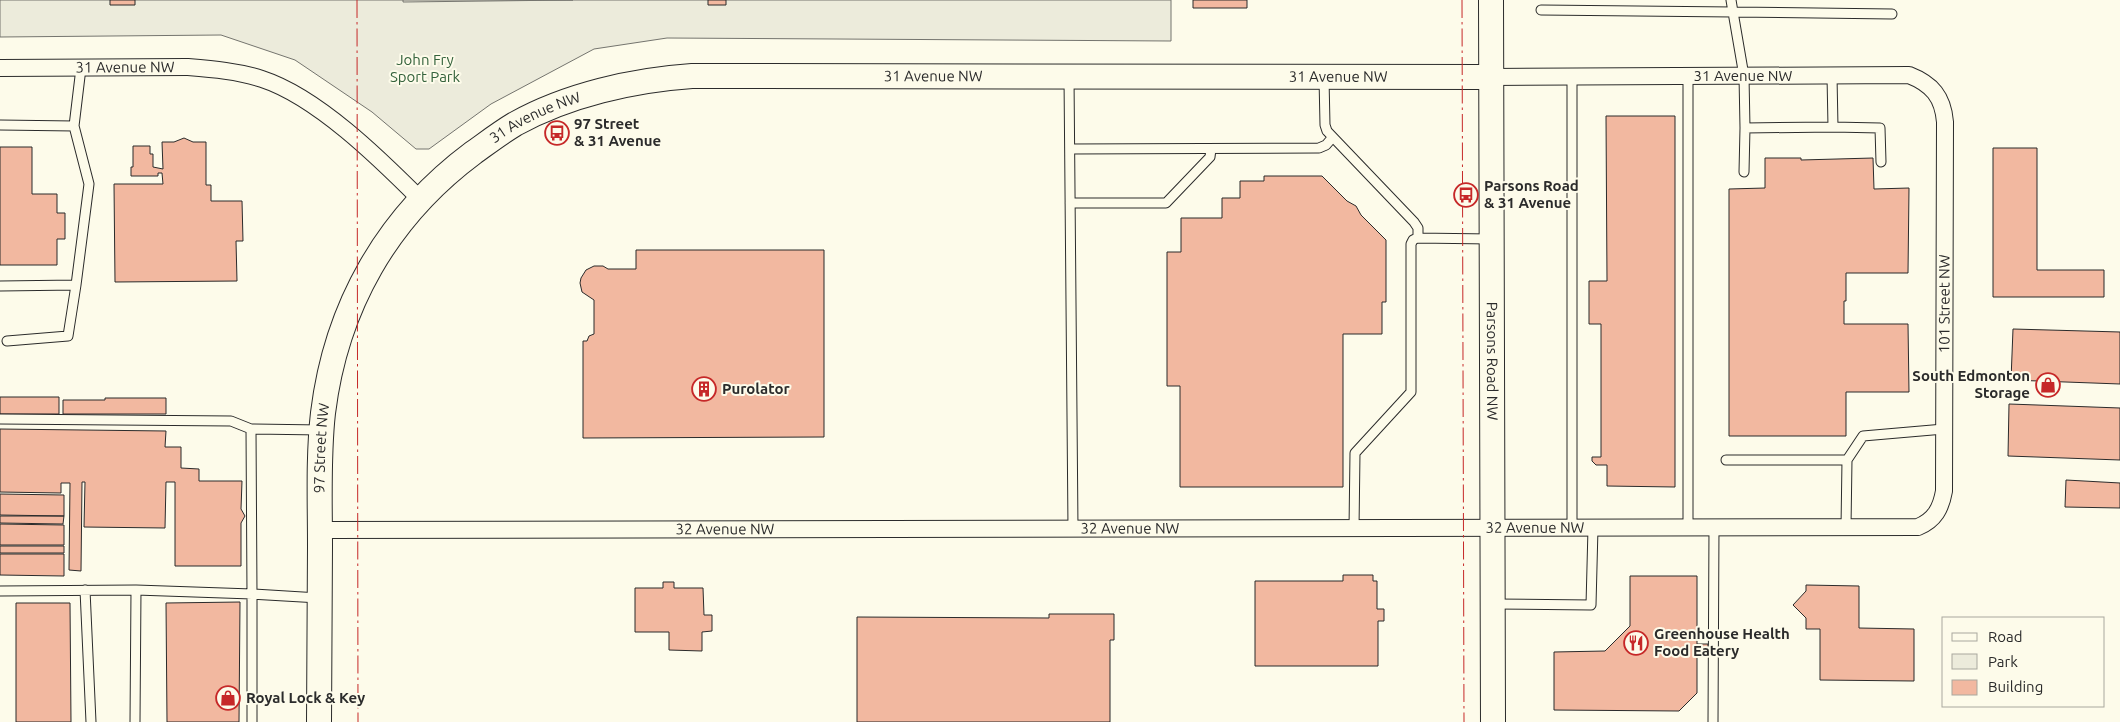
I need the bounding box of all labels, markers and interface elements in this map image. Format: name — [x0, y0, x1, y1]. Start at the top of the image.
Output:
park label: John Fry Sport Park — [390, 51, 461, 85]
street label: 31 Avenue NW — [75, 58, 175, 76]
street label: 31 Avenue NW — [884, 67, 983, 84]
street label: 31 Avenue NW — [1694, 67, 1793, 84]
street label: 31 Avenue NW — [1289, 68, 1388, 85]
street label: 31 Avenue NW — [486, 88, 582, 146]
place label: 97 Street & 31 Avenue — [574, 115, 661, 149]
bus stop icon: 97 Street & 31 Avenue — [544, 120, 570, 146]
place label: Parsons Road & 31 Avenue — [1484, 177, 1579, 211]
bus stop icon: Parsons Road & 31 Avenue — [1453, 182, 1479, 208]
street label: 101 Street NW — [1935, 254, 1953, 353]
street label: Parsons Road NW — [1484, 302, 1501, 421]
place label: South Edmonton Storage — [1912, 367, 2030, 401]
shop icon: South Edmonton Storage — [2035, 372, 2061, 398]
building icon: Purolator — [691, 376, 717, 402]
place label: Purolator — [722, 380, 790, 397]
street label: 97 Street NW — [311, 402, 332, 493]
street label: 32 Avenue NW — [1080, 519, 1180, 537]
street label: 32 Avenue NW — [1485, 519, 1585, 536]
street label: 32 Avenue NW — [675, 520, 775, 537]
legend — [1942, 617, 2105, 707]
place label: Greenhouse Health Food Eatery — [1654, 625, 1790, 659]
text: Road — [1988, 628, 2023, 645]
restaurant icon: Greenhouse Health Food Eatery — [1623, 630, 1649, 656]
text: Park — [1988, 653, 2018, 670]
text: Building — [1988, 678, 2043, 695]
shop icon: Royal Lock & Key — [215, 685, 241, 711]
place label: Royal Lock & Key — [246, 689, 365, 706]

